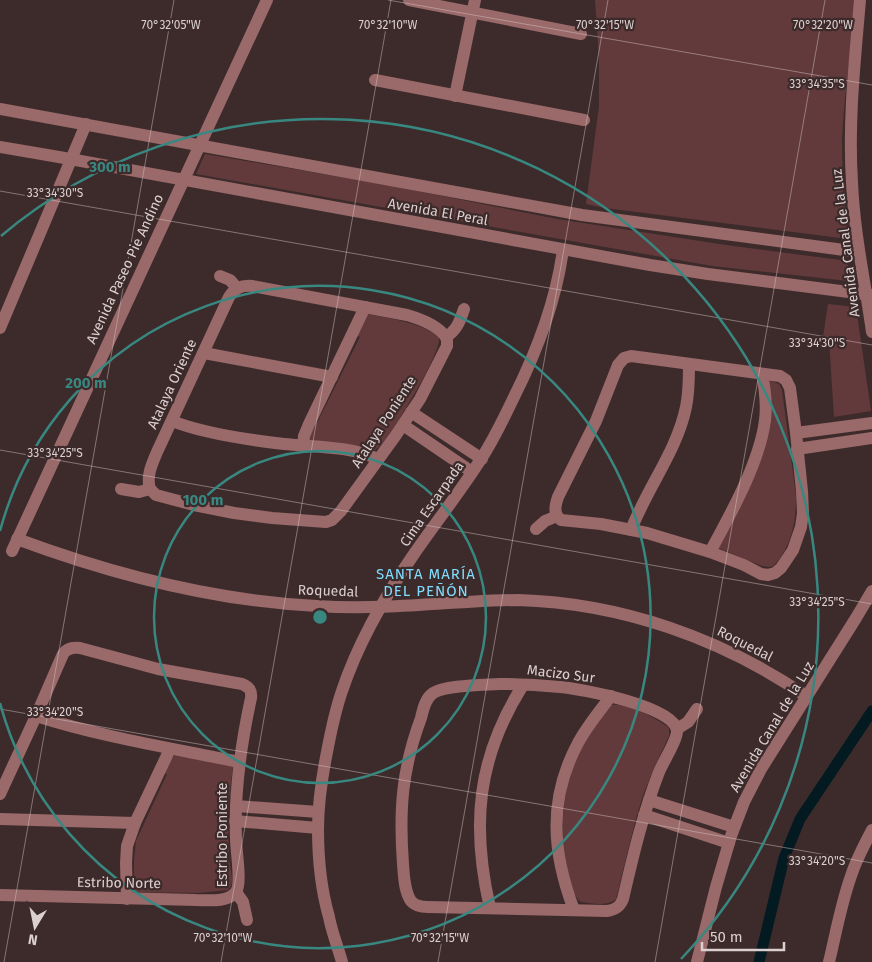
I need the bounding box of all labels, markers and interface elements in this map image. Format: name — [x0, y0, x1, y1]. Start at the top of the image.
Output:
text: 70°32'05"W — [141, 18, 201, 32]
text: 70°32'10"W — [358, 18, 418, 32]
text: 70°32'15"W — [576, 18, 634, 32]
text: 70°32'20"W — [793, 18, 853, 32]
text: 33°34'35"S — [789, 77, 845, 91]
text: 300 m — [88, 158, 131, 176]
street label: Avenida Canal de la Luz — [828, 168, 864, 318]
text: 33°34'30"S — [27, 186, 84, 200]
street label: Avenida Paseo Pie Andino — [83, 191, 167, 347]
street label: Avenida El Peral — [387, 195, 489, 229]
street label: Atalaya Oriente — [144, 336, 200, 432]
text: 33°34'30"S — [789, 336, 846, 350]
street label: Atalaya Poniente — [348, 373, 420, 471]
text: 200 m — [65, 374, 107, 392]
text: 33°34'25"S — [27, 446, 83, 460]
street label: Cima Escarpada — [396, 458, 468, 550]
text: 100 m — [183, 491, 223, 509]
district label: SANTA MARÍA DEL PEÑÓN — [376, 565, 476, 600]
street label: Roquedal — [297, 581, 359, 601]
text: 33°34'25"S — [789, 595, 845, 609]
centre of rings — [311, 608, 329, 626]
street label: Roquedal — [714, 623, 776, 665]
street label: Avenida Canal de la Luz — [726, 659, 818, 795]
street label: Macizo Sur — [526, 661, 596, 687]
text: 33°34'20"S — [27, 705, 84, 719]
street label: Estribo Poniente — [214, 783, 231, 887]
text: 33°34'20"S — [789, 854, 846, 868]
street label: Estribo Norte — [77, 874, 161, 892]
north arrow — [10, 902, 60, 952]
scale bar — [702, 920, 784, 952]
text: 50 m — [710, 928, 743, 946]
text: N — [27, 930, 39, 948]
text: 70°32'10"W — [193, 931, 253, 945]
text: 70°32'15"W — [411, 931, 469, 945]

